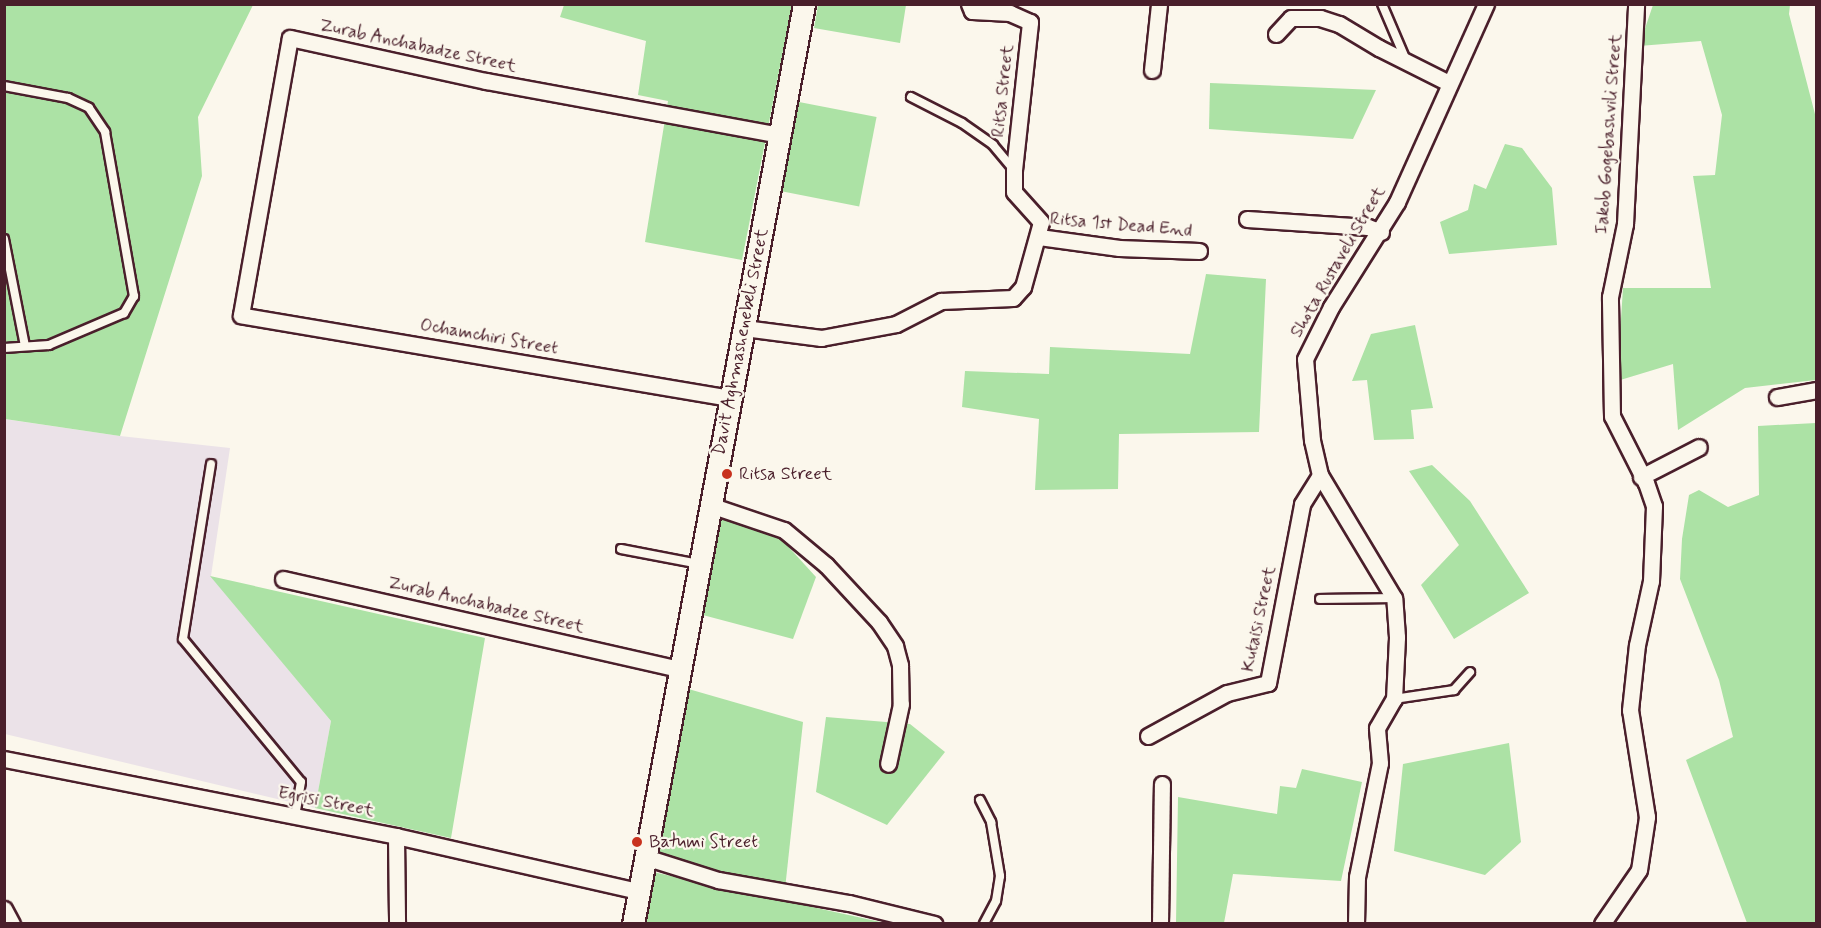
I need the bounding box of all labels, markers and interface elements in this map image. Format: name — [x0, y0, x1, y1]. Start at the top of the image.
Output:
street label: Zurab Anchabadze Street — [317, 15, 519, 77]
street label: Iakob Gogebashvili Street — [1591, 34, 1627, 234]
street label: Ritsa Street — [987, 44, 1019, 138]
street label: Shota Rustaveli Street — [1285, 182, 1391, 342]
street label: Ritsa 1st Dead End — [1051, 208, 1191, 242]
street label: Davit Aghmashenebeli Street — [708, 227, 774, 457]
street label: Ochamchiri Street — [417, 314, 561, 360]
place label: Ritsa Street — [739, 463, 832, 485]
marker: Ritsa Street — [720, 467, 734, 481]
street label: Kutaisi Street — [1237, 564, 1281, 674]
street label: Zurab Anchabadze Street — [386, 572, 586, 638]
street label: Egrisi Street — [276, 782, 376, 822]
place label: Batumi Street — [649, 831, 761, 853]
marker: Batumi Street — [630, 835, 644, 849]

